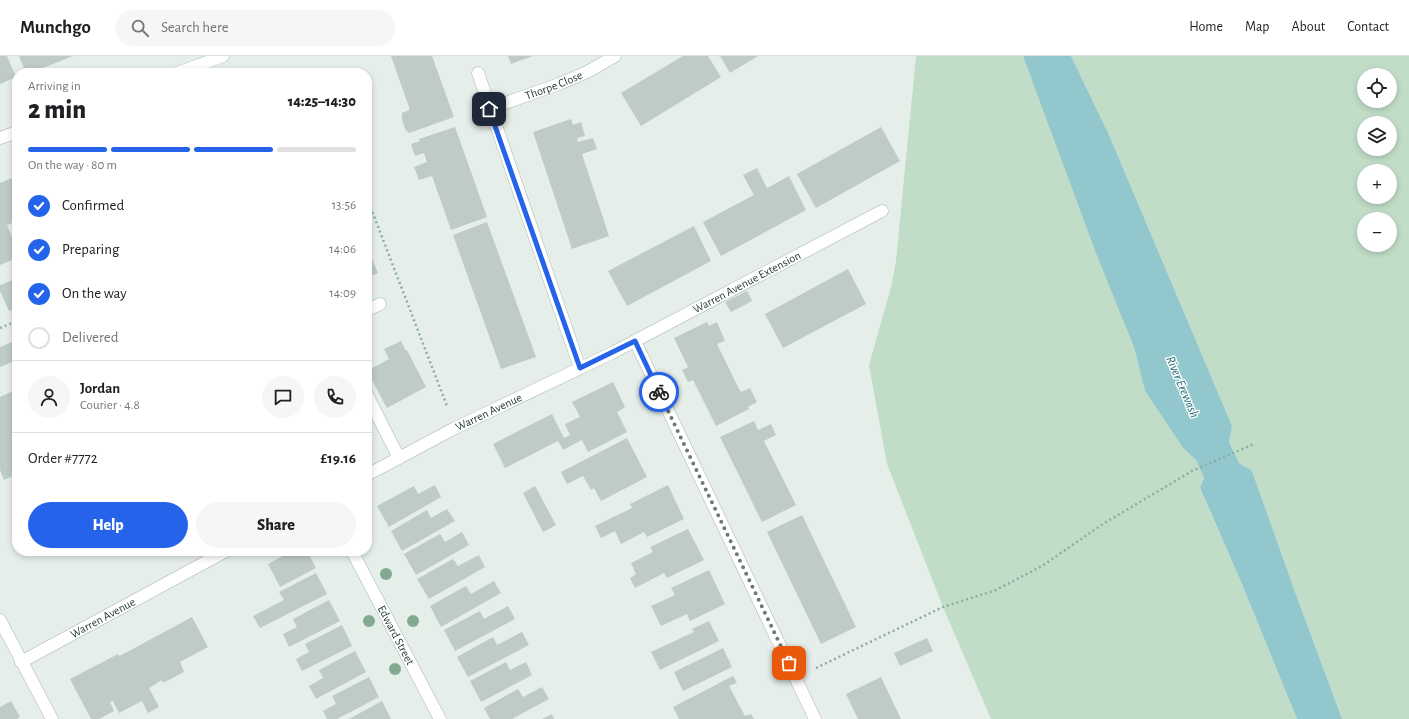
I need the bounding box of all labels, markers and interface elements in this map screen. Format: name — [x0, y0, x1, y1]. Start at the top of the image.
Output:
search box — [115, 10, 395, 46]
icon: search — [129, 17, 151, 39]
text: Munchgo — [20, 18, 91, 37]
text: Search here — [161, 20, 229, 35]
text: Home — [1189, 20, 1223, 34]
text: Map — [1245, 20, 1269, 34]
text: About — [1291, 20, 1325, 34]
text: Contact — [1347, 20, 1389, 34]
map controls — [1357, 68, 1397, 252]
button: locate — [1357, 68, 1397, 108]
street label: Thorpe Close — [523, 69, 584, 102]
text: Arriving in — [28, 80, 81, 93]
pin — [472, 92, 506, 126]
text: 14:25–14:30 — [288, 94, 356, 109]
text: 2 min — [28, 97, 86, 123]
icon: home — [478, 98, 500, 120]
button: layers — [1357, 116, 1397, 156]
text: On the way · 80 m — [28, 159, 117, 172]
button: + — [1357, 164, 1397, 204]
icon: check — [28, 195, 50, 217]
text: Confirmed — [62, 198, 124, 213]
text: 13:56 — [332, 199, 356, 212]
button: − — [1357, 212, 1397, 252]
icon: check — [28, 239, 50, 261]
text: Preparing — [62, 242, 119, 257]
text: 14:06 — [329, 243, 356, 256]
street label: Warren Avenue Extension — [691, 249, 803, 315]
icon: check — [28, 283, 50, 305]
text: On the way — [62, 286, 127, 301]
text: 14:09 — [329, 287, 356, 300]
text: Delivered — [62, 330, 119, 345]
water label: River Erewash — [1163, 354, 1201, 420]
courier — [639, 372, 679, 412]
button: person — [28, 376, 70, 418]
button: chat — [262, 376, 304, 418]
button: phone — [314, 376, 356, 418]
text: Jordan — [80, 381, 120, 396]
icon: bike — [648, 381, 670, 403]
street label: Warren Avenue — [454, 391, 524, 433]
text: Courier · 4.8 — [80, 399, 140, 412]
text: Order #7772 — [28, 451, 98, 466]
text: £19.16 — [321, 451, 356, 466]
button: Help — [28, 502, 188, 548]
button: Share — [196, 502, 356, 548]
street label: Warren Avenue — [68, 595, 137, 640]
street label: Edward Street — [376, 603, 417, 667]
pin — [772, 646, 806, 680]
icon: bag — [778, 652, 800, 674]

